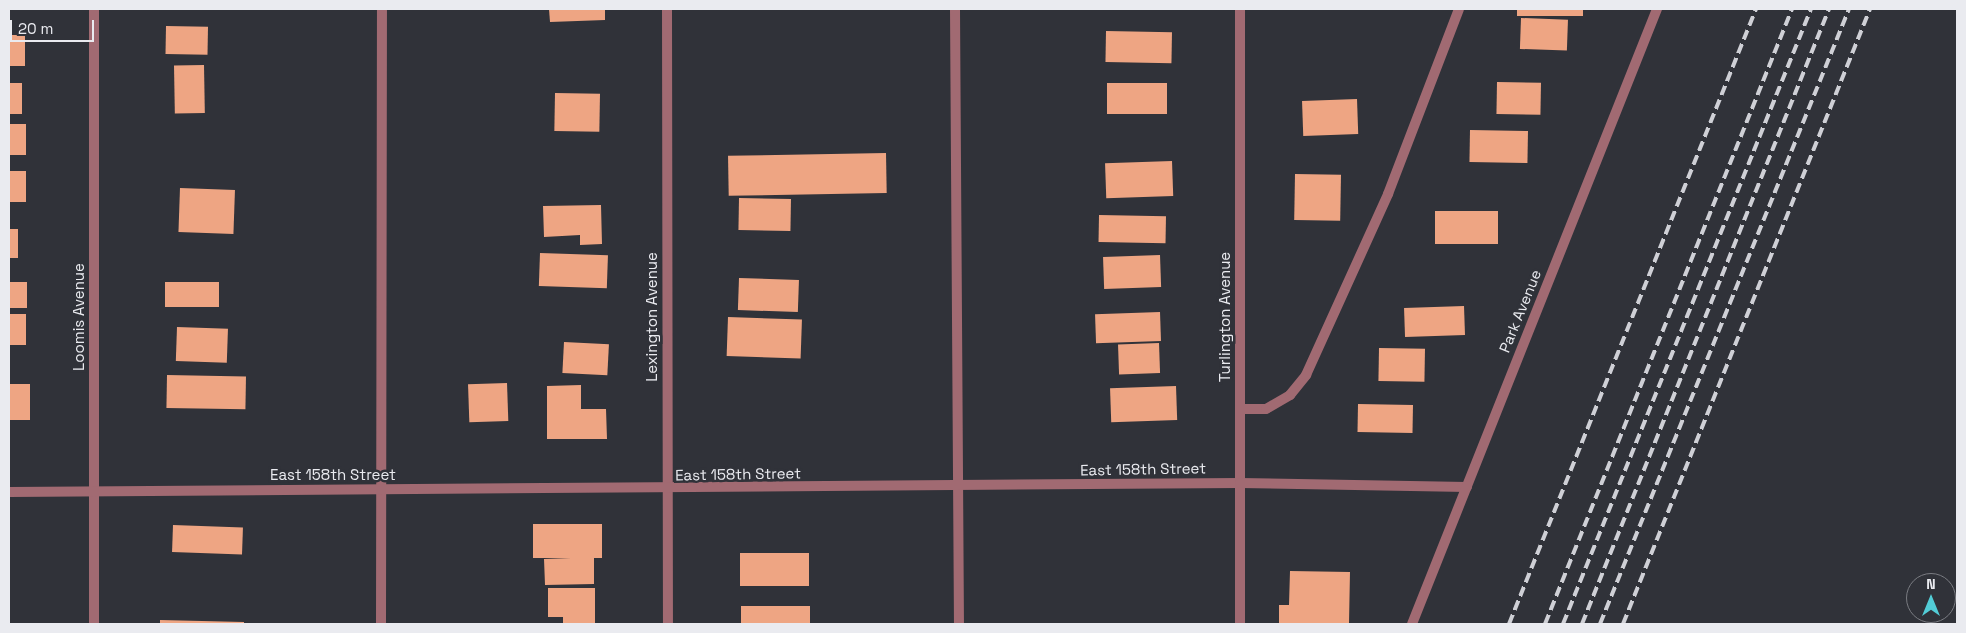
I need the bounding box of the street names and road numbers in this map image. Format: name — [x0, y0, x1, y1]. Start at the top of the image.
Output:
street label: Lexington Avenue — [643, 252, 661, 382]
street label: Turlington Avenue — [1216, 252, 1234, 382]
street label: Loomis Avenue — [70, 263, 88, 371]
street label: Park Avenue — [1495, 267, 1545, 355]
street label: East 158th Street — [1080, 459, 1206, 479]
street label: East 158th Street — [675, 464, 801, 484]
street label: East 158th Street — [270, 466, 396, 484]

